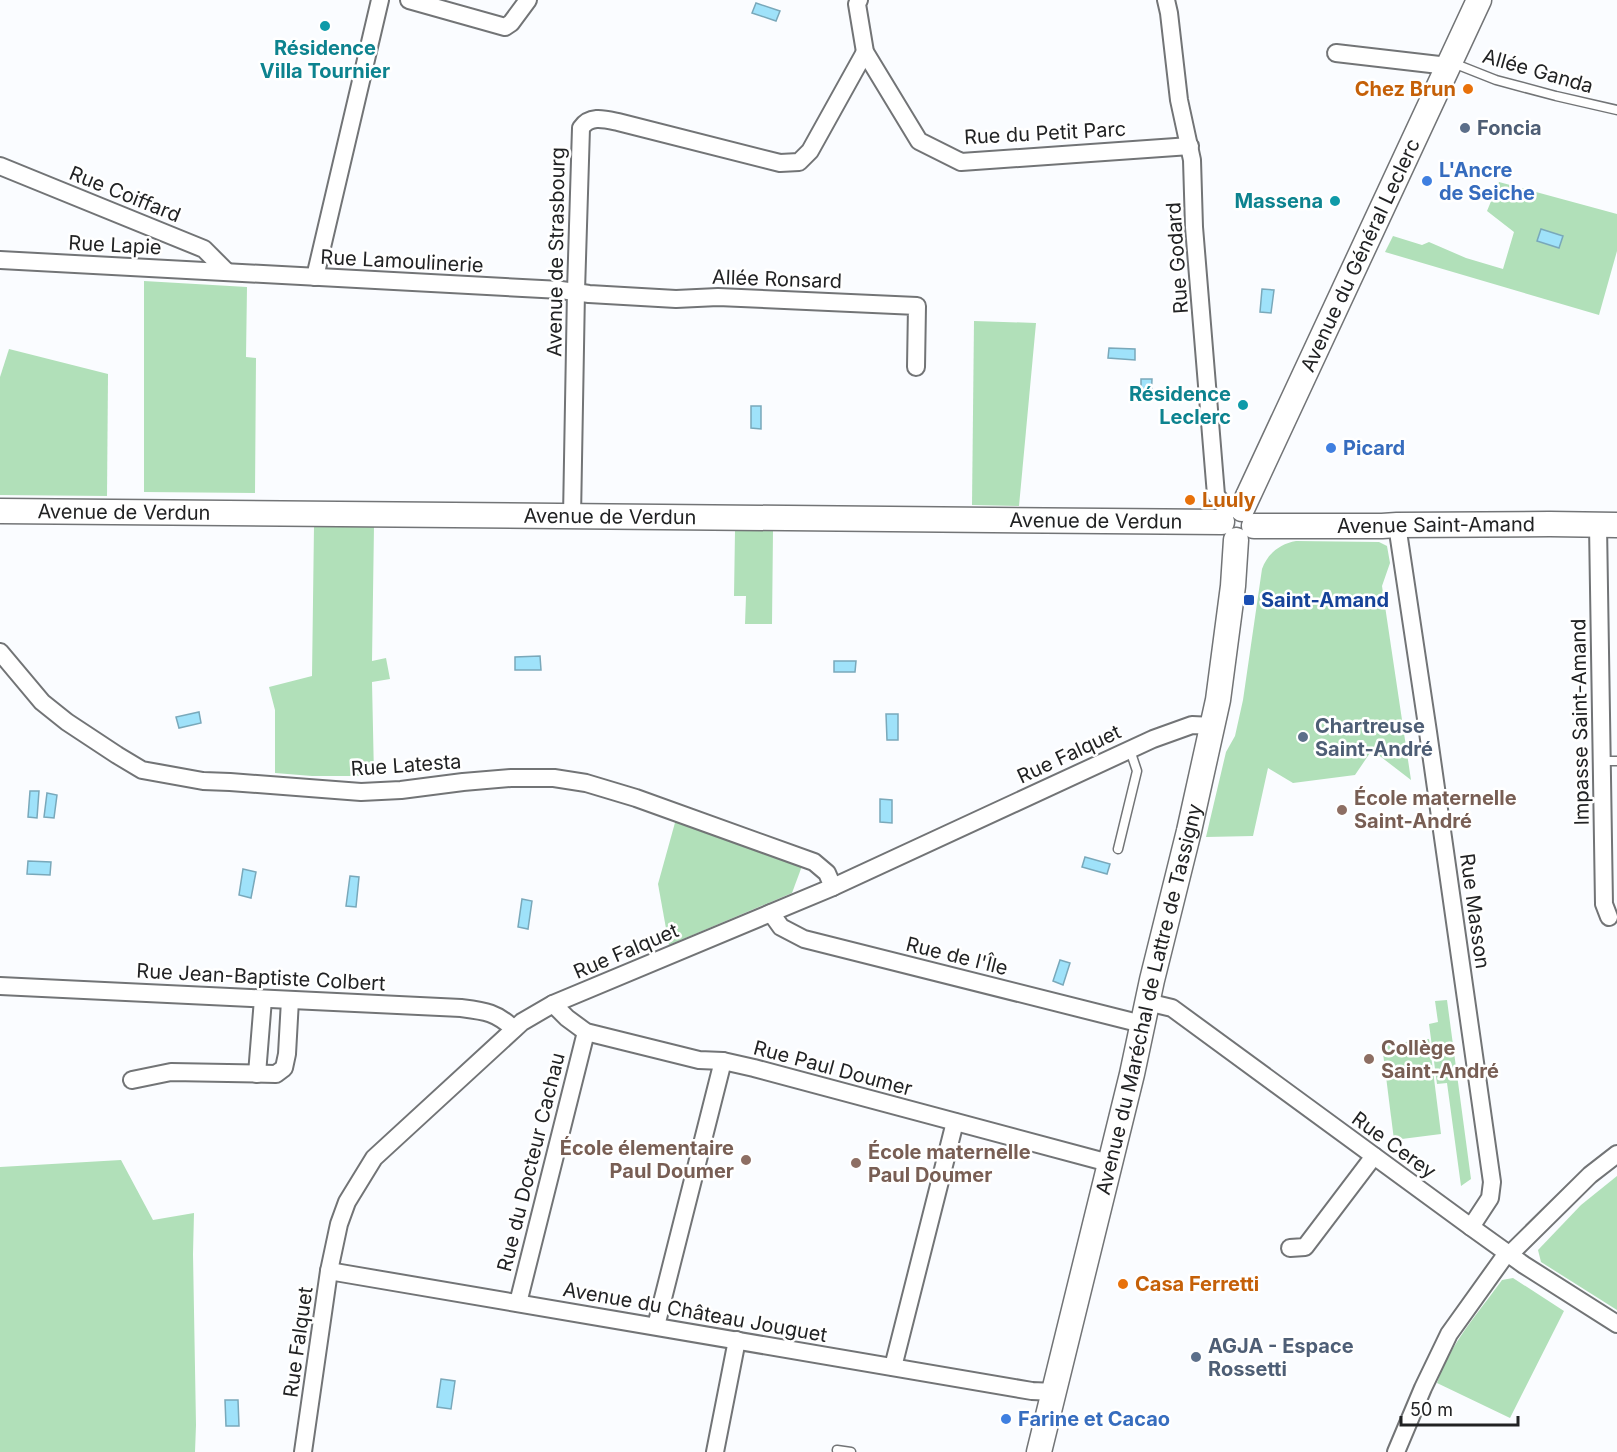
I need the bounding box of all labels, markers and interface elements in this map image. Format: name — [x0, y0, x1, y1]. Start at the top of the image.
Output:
marker: Résidence Villa Tournier — [318, 19, 332, 33]
place label: Résidence Villa Tournier — [260, 36, 390, 83]
street label: Allée Ganda — [1480, 44, 1596, 98]
place label: Chez Brun — [1355, 77, 1456, 101]
marker: Chez Brun — [1461, 82, 1475, 96]
place label: Foncia — [1477, 116, 1542, 140]
street label: Rue du Petit Parc — [963, 117, 1127, 149]
marker: Foncia — [1458, 121, 1472, 135]
street label: Avenue du Général Leclerc — [1296, 135, 1425, 376]
street label: Avenue de Strasbourg — [542, 147, 570, 357]
place label: L'Ancre de Seiche — [1439, 158, 1535, 205]
street label: Rue Coiffard — [66, 161, 184, 227]
marker: L'Ancre de Seiche — [1420, 174, 1434, 188]
place label: Massena — [1234, 189, 1323, 213]
marker: Massena — [1328, 194, 1342, 208]
street label: Rue Godard — [1161, 201, 1193, 315]
street label: Rue Lapie — [68, 231, 162, 259]
street label: Rue Lamoulinerie — [320, 245, 484, 277]
street label: Allée Ronsard — [712, 265, 842, 293]
place label: Résidence Leclerc — [1129, 382, 1231, 429]
marker: Résidence Leclerc — [1236, 398, 1250, 412]
place label: Picard — [1343, 436, 1405, 460]
marker: Picard — [1324, 441, 1338, 455]
place label: Luuly — [1202, 488, 1256, 512]
marker: Luuly — [1183, 493, 1197, 507]
street label: Avenue de Verdun — [37, 499, 211, 525]
street label: Avenue de Verdun — [523, 504, 697, 529]
street label: Avenue de Verdun — [1009, 508, 1183, 534]
street label: Avenue Saint-Amand — [1337, 512, 1535, 538]
place label: Saint-Amand — [1261, 588, 1389, 612]
marker: Saint-Amand — [1242, 593, 1256, 607]
street label: Impasse Saint-Amand — [1566, 618, 1594, 826]
place label: Chartreuse Saint-André — [1315, 714, 1433, 761]
street label: Rue Falquet — [1013, 719, 1125, 788]
marker: Chartreuse Saint-André — [1296, 730, 1310, 744]
street label: Rue Latesta — [350, 749, 462, 781]
place label: École maternelle Saint-André — [1354, 785, 1517, 833]
street label: Avenue du Maréchal de Lattre de Tassigny — [1091, 801, 1207, 1197]
marker: École maternelle Saint-André — [1335, 803, 1349, 817]
street label: Rue Masson — [1455, 852, 1495, 970]
street label: Rue Falquet — [570, 918, 682, 984]
street label: Rue de l'Île — [904, 932, 1010, 980]
street label: Rue Jean-Baptiste Colbert — [136, 958, 387, 996]
street label: Rue Paul Doumer — [751, 1035, 915, 1101]
place label: Collège Saint-André — [1381, 1036, 1499, 1083]
street label: Rue du Docteur Cachau — [492, 1050, 570, 1274]
marker: Collège Saint-André — [1362, 1052, 1376, 1066]
street label: Rue Cerey — [1347, 1106, 1441, 1184]
place label: École élementaire Paul Doumer — [560, 1135, 734, 1183]
place label: École maternelle Paul Doumer — [868, 1139, 1031, 1187]
marker: École élementaire Paul Doumer — [739, 1153, 753, 1167]
marker: École maternelle Paul Doumer — [849, 1156, 863, 1170]
place label: Casa Ferretti — [1135, 1272, 1259, 1296]
street label: Avenue du Château Jouguet — [561, 1277, 829, 1347]
marker: Casa Ferretti — [1116, 1277, 1130, 1291]
street label: Rue Falquet — [278, 1285, 318, 1399]
place label: AGJA - Espace Rossetti — [1208, 1334, 1354, 1381]
marker: AGJA - Espace Rossetti — [1189, 1350, 1203, 1364]
scale bar — [1401, 1389, 1518, 1427]
text: 50 m — [1410, 1399, 1453, 1420]
place label: Farine et Cacao — [1018, 1407, 1170, 1431]
marker: Farine et Cacao — [999, 1412, 1013, 1426]

